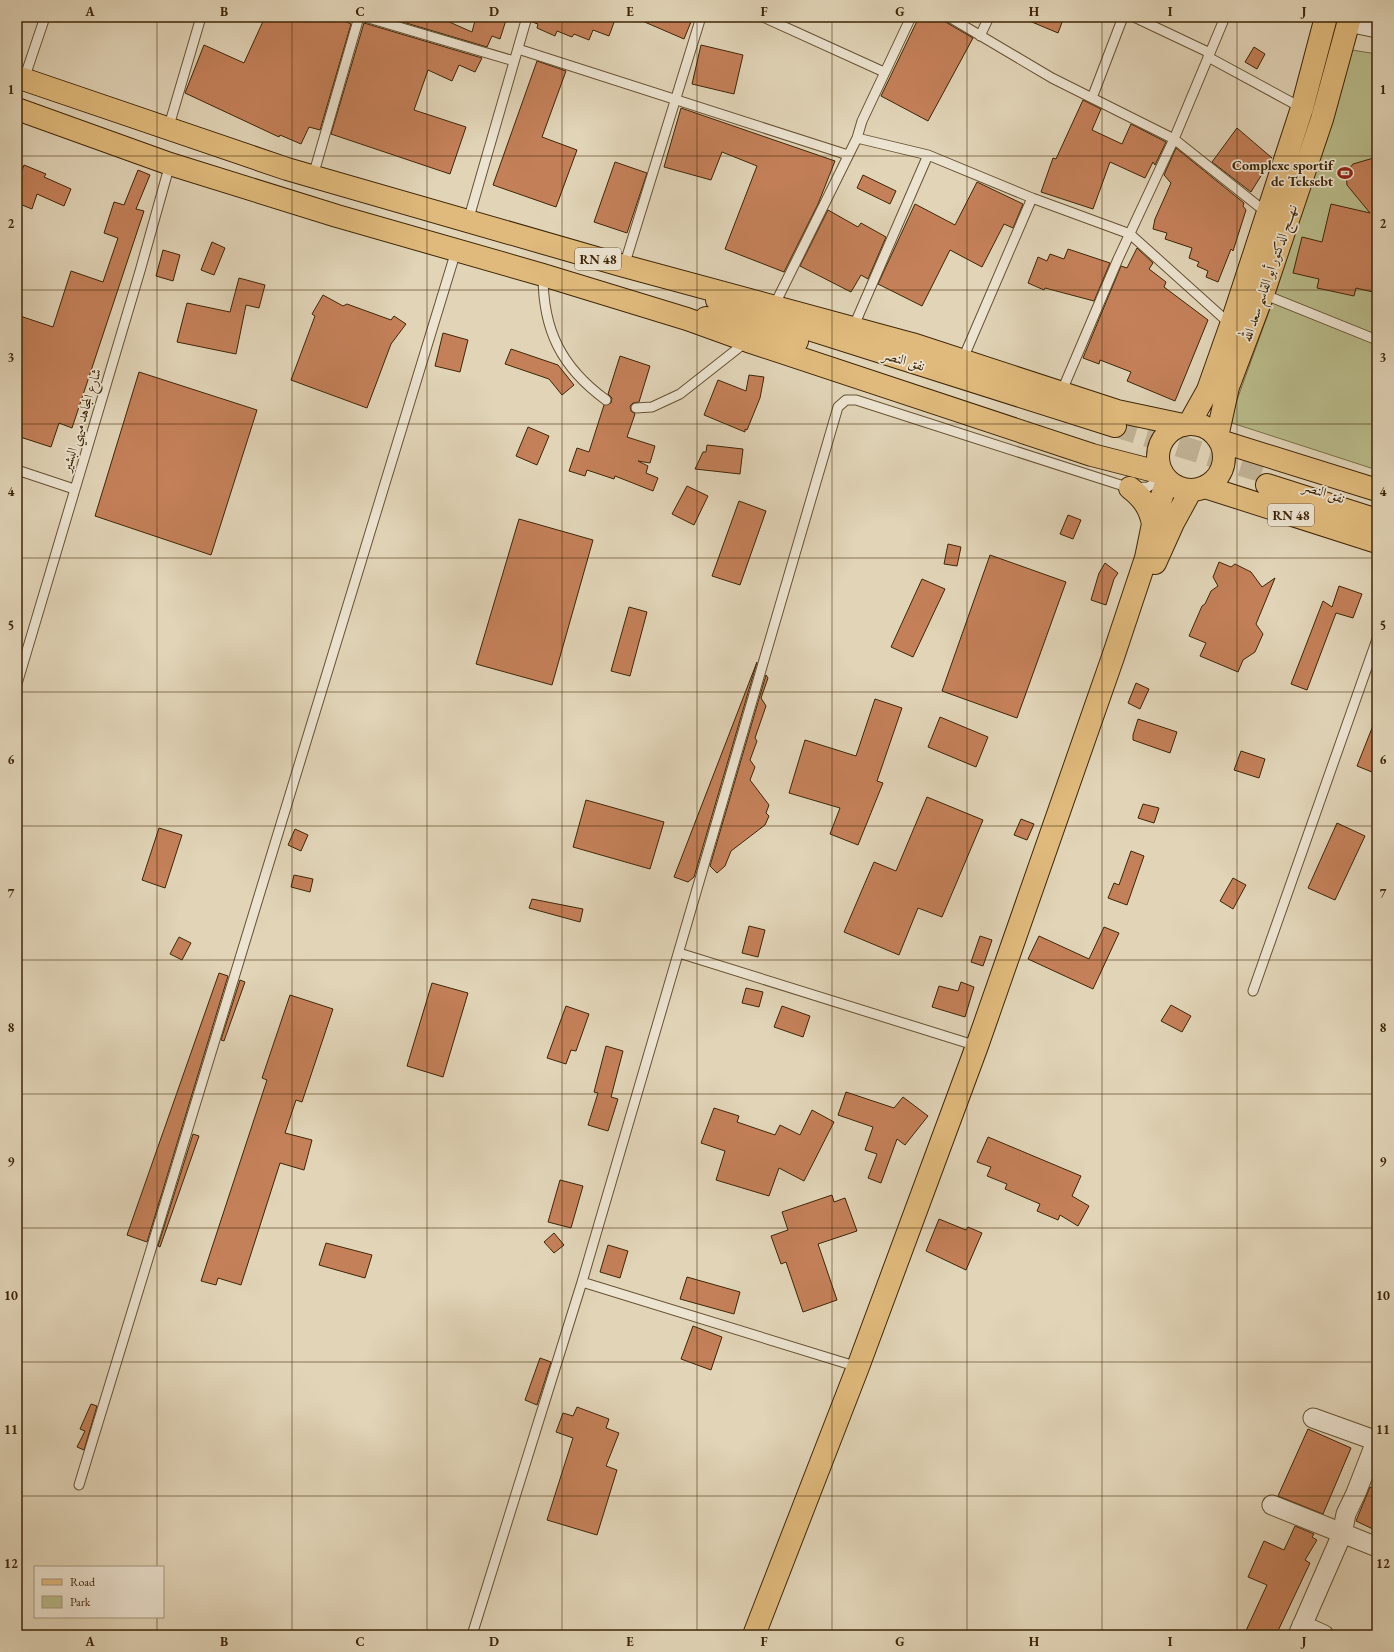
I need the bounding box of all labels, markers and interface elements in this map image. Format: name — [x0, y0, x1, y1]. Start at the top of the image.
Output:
text: A — [84, 3, 95, 20]
text: B — [220, 3, 228, 20]
text: C — [355, 3, 365, 20]
text: D — [489, 3, 499, 20]
text: E — [626, 3, 634, 20]
text: F — [760, 3, 768, 20]
text: G — [895, 3, 905, 20]
text: H — [1029, 3, 1040, 20]
text: I — [1168, 3, 1173, 20]
text: J — [1300, 3, 1307, 20]
text: 1 — [8, 81, 15, 98]
text: 1 — [1380, 81, 1387, 98]
place label: Complexe sportif de Teksebt — [1232, 156, 1335, 190]
sports icon: Complexe sportif de Teksebt — [1336, 164, 1354, 182]
street label: نـهـــج الدكتور أبو القاسم سعد الله — [1235, 201, 1306, 346]
text: 2 — [8, 215, 15, 232]
text: 2 — [1380, 215, 1387, 232]
road number: RN 48 — [575, 248, 621, 270]
street label: نفق النصر — [879, 345, 928, 376]
text: 3 — [8, 349, 15, 366]
text: 3 — [1380, 349, 1387, 366]
street label: شارع المجاهد ميهي البشير — [56, 366, 109, 477]
street label: نفق النصر — [1299, 476, 1348, 508]
text: 4 — [8, 483, 15, 500]
text: 4 — [1380, 483, 1387, 500]
road number: RN 48 — [1268, 504, 1314, 526]
text: 5 — [8, 617, 14, 634]
text: 5 — [1380, 617, 1386, 634]
text: 6 — [8, 751, 15, 768]
text: 6 — [1380, 751, 1387, 768]
text: 7 — [8, 885, 15, 902]
text: 7 — [1380, 885, 1387, 902]
text: 8 — [8, 1019, 15, 1036]
text: 8 — [1380, 1019, 1387, 1036]
text: 9 — [8, 1153, 15, 1170]
text: 9 — [1380, 1153, 1387, 1170]
text: 10 — [4, 1287, 18, 1304]
text: 10 — [1376, 1287, 1390, 1304]
text: 11 — [4, 1421, 18, 1438]
text: 11 — [1376, 1421, 1390, 1438]
text: 12 — [4, 1555, 18, 1572]
text: 12 — [1376, 1555, 1390, 1572]
legend — [34, 1566, 164, 1618]
text: Road — [70, 1574, 96, 1590]
text: Park — [70, 1594, 91, 1610]
text: A — [84, 1633, 95, 1650]
text: B — [220, 1633, 228, 1650]
text: C — [355, 1633, 365, 1650]
text: D — [489, 1633, 499, 1650]
text: E — [626, 1633, 634, 1650]
text: F — [760, 1633, 768, 1650]
text: G — [895, 1633, 905, 1650]
text: H — [1029, 1633, 1040, 1650]
text: I — [1168, 1633, 1173, 1650]
text: J — [1300, 1633, 1307, 1650]

